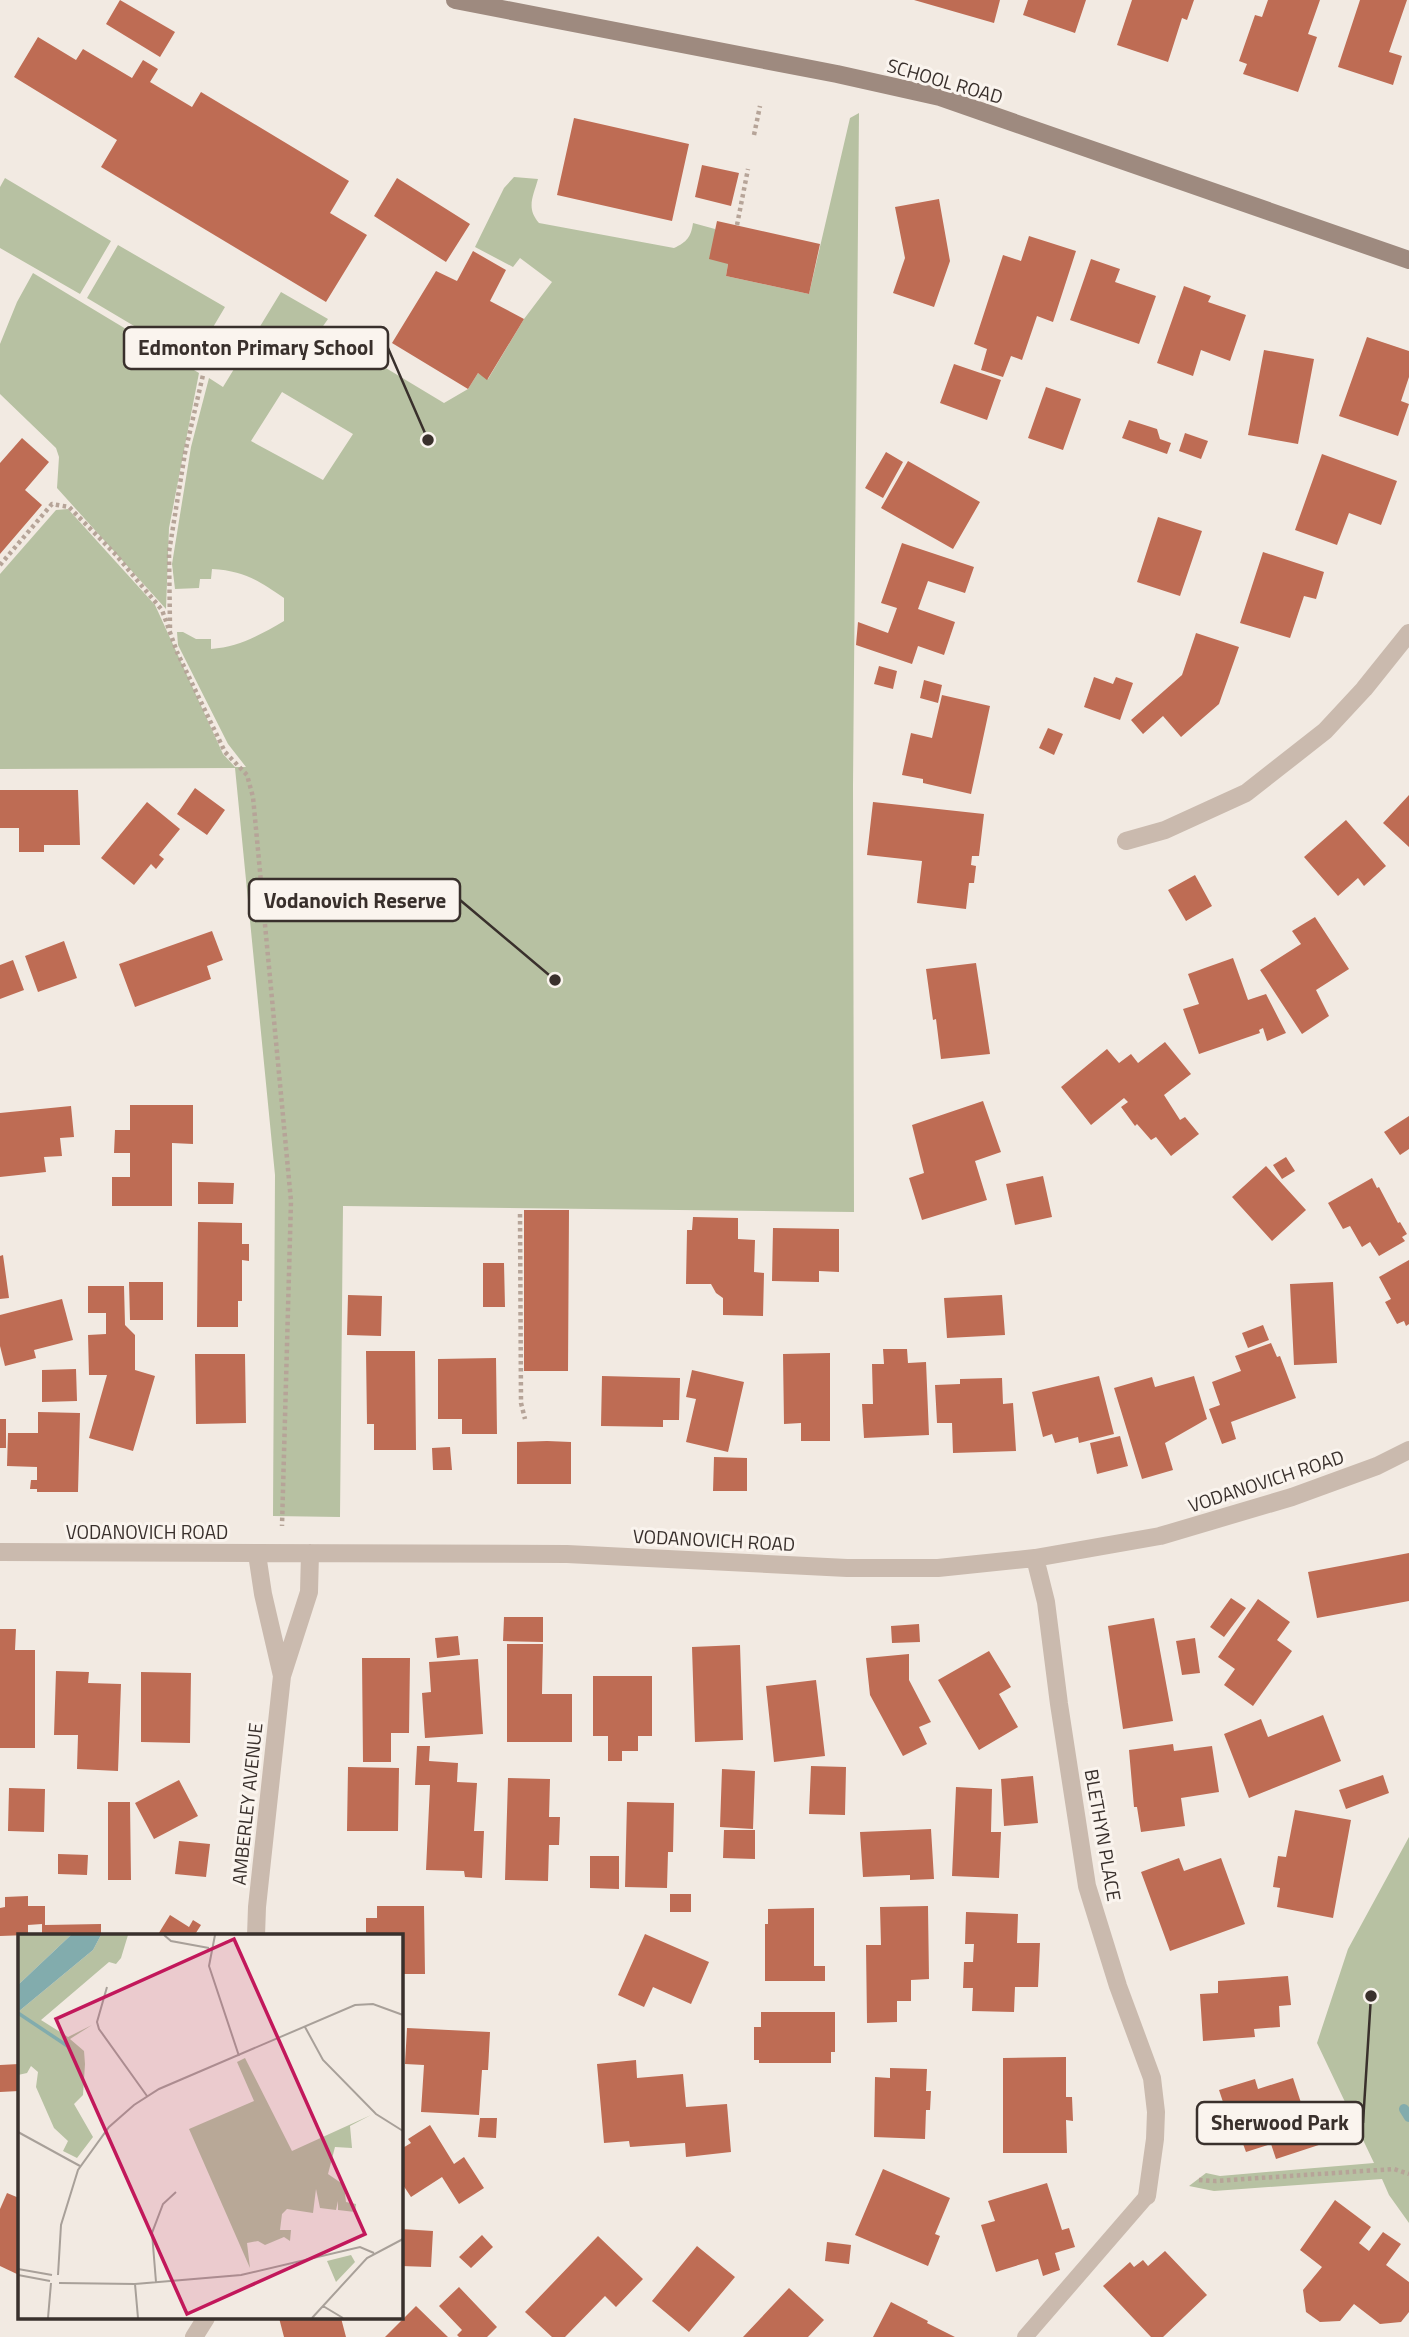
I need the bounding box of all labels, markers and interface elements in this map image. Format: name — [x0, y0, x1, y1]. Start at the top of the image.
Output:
street label: SCHOOL ROAD — [884, 50, 1007, 111]
callout: Edmonton Primary School — [124, 327, 388, 369]
text: Edmonton Primary School — [138, 331, 374, 363]
callout: Vodanovich Reserve — [249, 879, 460, 921]
text: Vodanovich Reserve — [264, 884, 446, 916]
street label: VODANOVICH ROAD — [1184, 1442, 1348, 1519]
street label: VODANOVICH ROAD — [66, 1517, 228, 1546]
street label: VODANOVICH ROAD — [632, 1521, 796, 1558]
street label: AMBERLEY AVENUE — [224, 1721, 269, 1887]
street label: BLETHYN PLACE — [1078, 1767, 1129, 1903]
inset map — [18, 1934, 402, 2320]
callout: Sherwood Park — [1197, 2102, 1363, 2144]
text: Sherwood Park — [1211, 2106, 1349, 2138]

